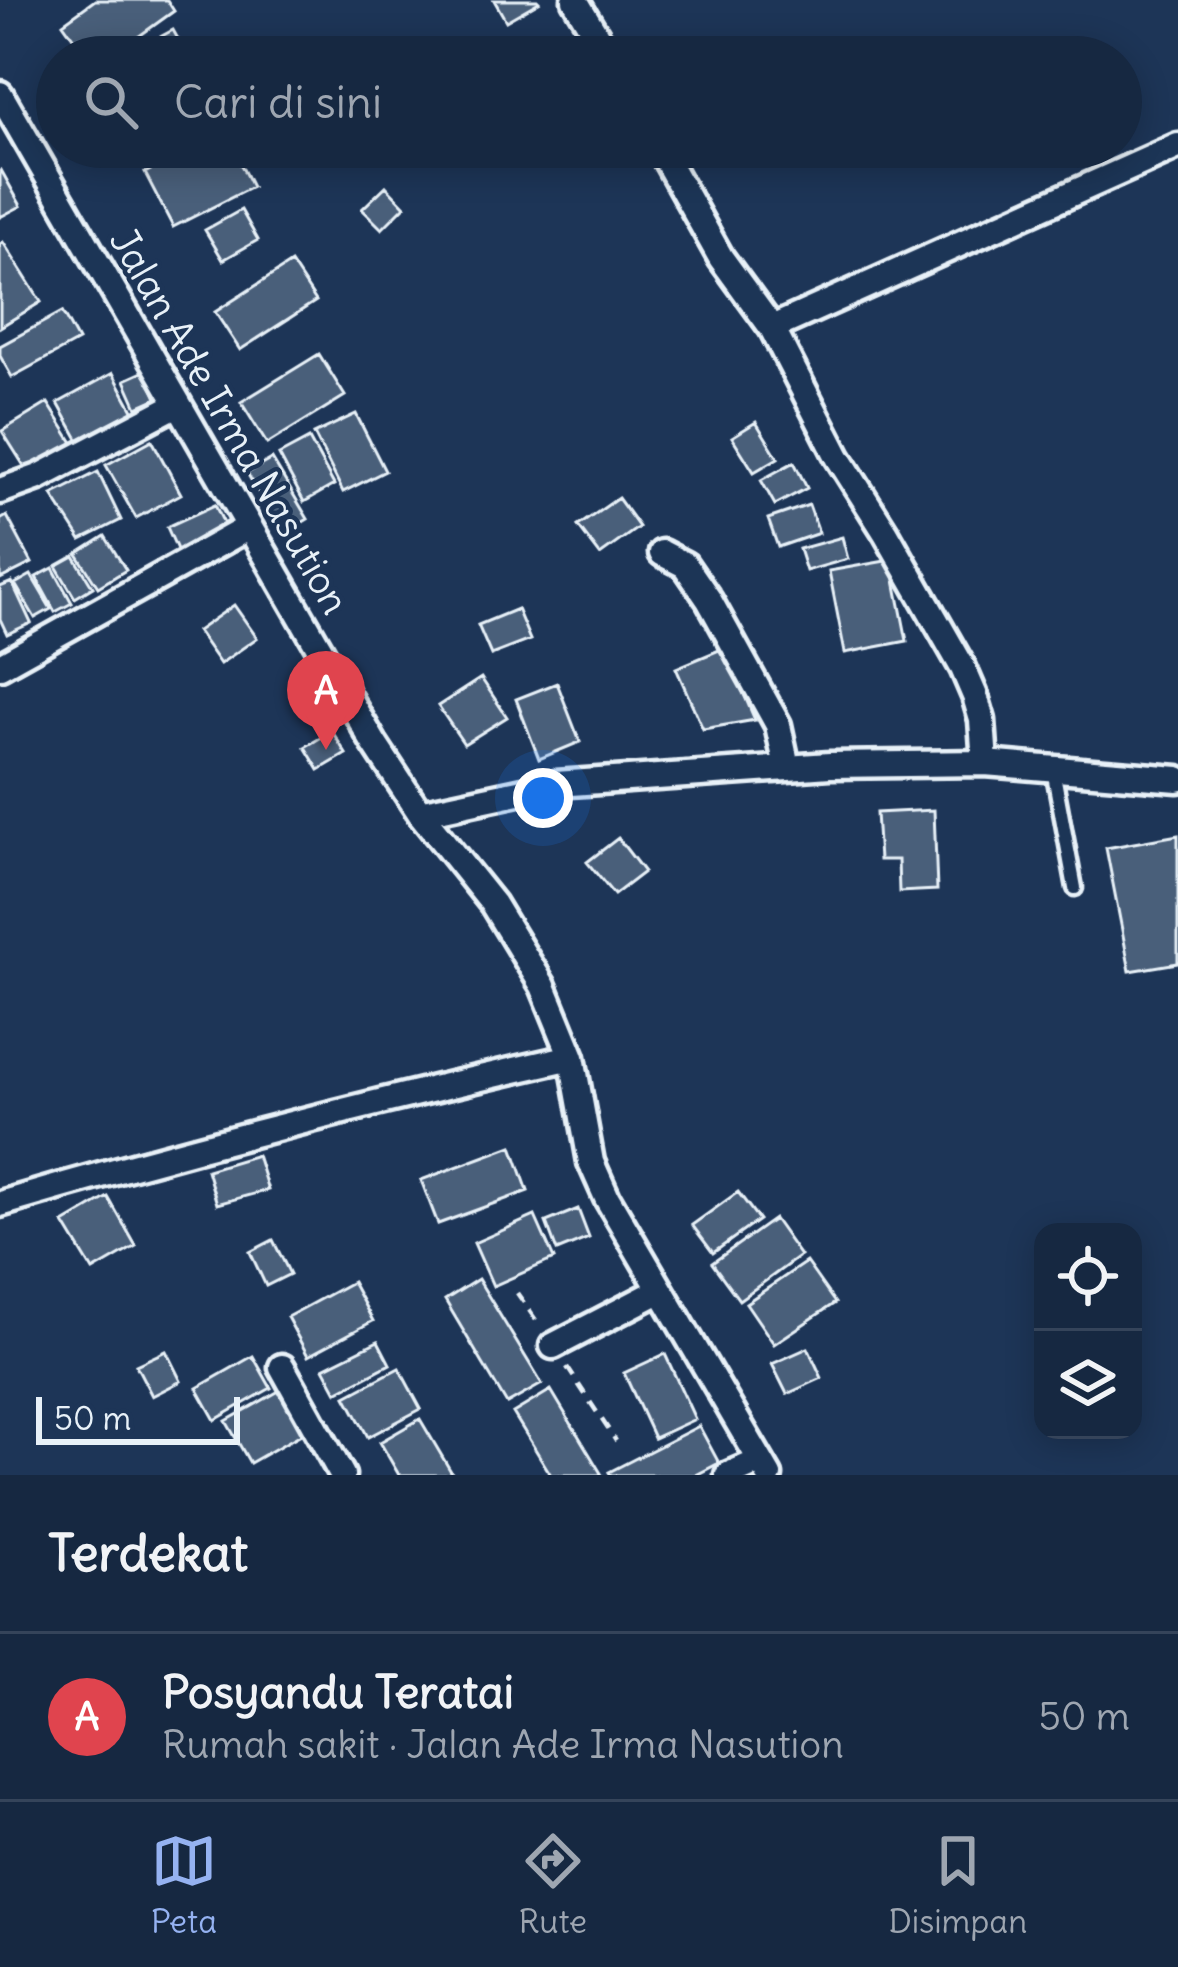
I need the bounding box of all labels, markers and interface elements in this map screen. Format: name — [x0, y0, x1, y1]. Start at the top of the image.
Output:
search box — [36, 36, 1142, 168]
icon: search — [78, 69, 144, 135]
text: Cari di sini — [174, 74, 382, 130]
street label: Jalan Ade Irma Nasution — [99, 220, 360, 623]
pin: A — [287, 651, 365, 750]
your location — [513, 768, 573, 828]
map controls — [1034, 1223, 1142, 1439]
button: locate — [1034, 1223, 1142, 1331]
button: layers — [1034, 1331, 1142, 1439]
scale bar — [36, 1391, 240, 1444]
text: 50 m — [54, 1397, 131, 1439]
text: Terdekat — [48, 1521, 248, 1585]
text: Posyandu Teratai — [162, 1664, 514, 1720]
text: A — [74, 1692, 100, 1741]
text: 50 m — [1038, 1692, 1130, 1741]
text: Rumah sakit · Jalan Ade Irma Nasution — [162, 1720, 844, 1769]
tab: Peta — [151, 1828, 217, 1942]
tab: Rute — [518, 1828, 587, 1942]
tab: Disimpan — [888, 1828, 1027, 1942]

